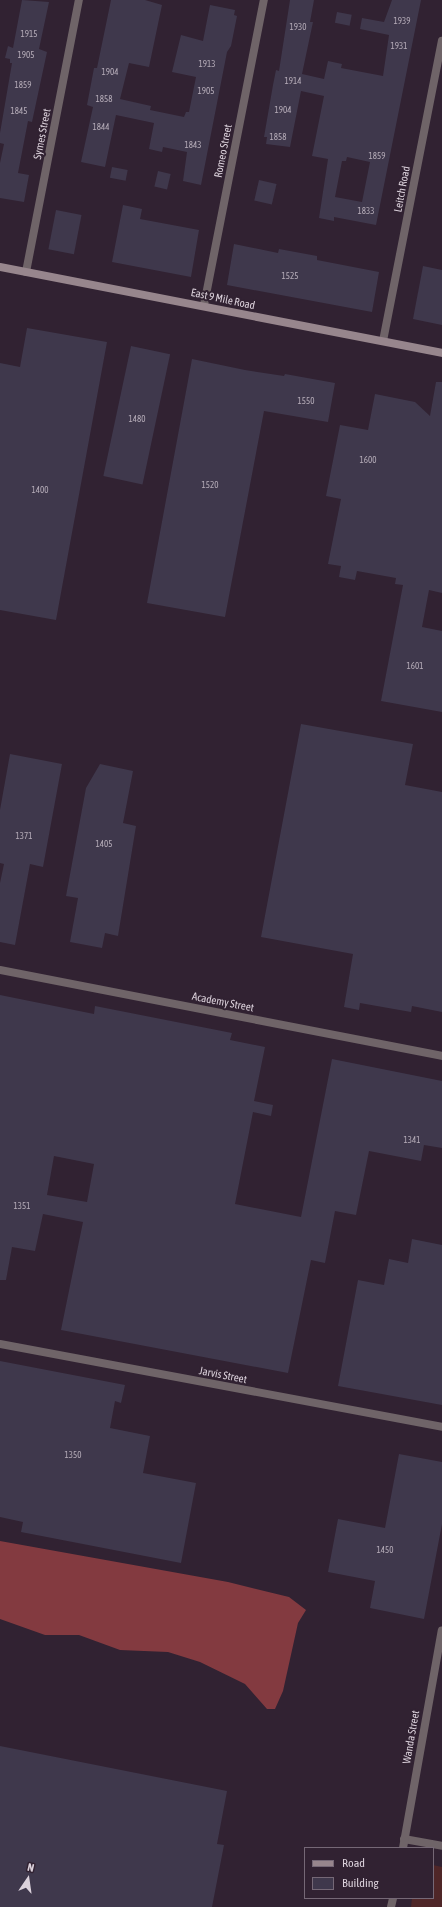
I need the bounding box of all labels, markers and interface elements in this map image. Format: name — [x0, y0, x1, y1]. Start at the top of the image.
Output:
house number: 1939 — [394, 16, 410, 26]
house number: 1930 — [290, 22, 306, 32]
house number: 1915 — [21, 29, 37, 39]
house number: 1931 — [391, 41, 407, 51]
house number: 1905 — [18, 50, 34, 60]
house number: 1913 — [199, 59, 215, 69]
house number: 1904 — [102, 67, 118, 77]
house number: 1914 — [285, 76, 301, 86]
house number: 1859 — [15, 80, 31, 90]
house number: 1905 — [198, 86, 214, 96]
house number: 1858 — [96, 94, 112, 104]
house number: 1904 — [275, 105, 291, 115]
house number: 1845 — [11, 106, 27, 116]
street label: Symes Street — [31, 107, 53, 161]
house number: 1844 — [93, 122, 109, 132]
street label: Romeo Street — [211, 123, 235, 179]
house number: 1858 — [270, 132, 286, 142]
house number: 1843 — [185, 140, 201, 150]
house number: 1859 — [369, 151, 385, 161]
street label: Leitch Road — [391, 165, 413, 213]
house number: 1833 — [358, 206, 374, 216]
house number: 1525 — [282, 271, 298, 281]
street label: East 9 Mile Road — [190, 286, 256, 312]
house number: 1550 — [298, 396, 314, 406]
house number: 1480 — [129, 414, 145, 424]
house number: 1600 — [360, 455, 376, 465]
house number: 1520 — [202, 480, 218, 490]
house number: 1400 — [32, 485, 48, 495]
house number: 1601 — [407, 661, 423, 671]
house number: 1371 — [16, 831, 32, 841]
house number: 1405 — [96, 839, 112, 849]
street label: Academy Street — [191, 990, 255, 1014]
house number: 1341 — [404, 1135, 420, 1145]
house number: 1351 — [14, 1201, 30, 1211]
street label: Jarvis Street — [198, 1364, 248, 1386]
house number: 1350 — [65, 1450, 81, 1460]
house number: 1450 — [377, 1545, 393, 1555]
street label: Wanda Street — [400, 1709, 422, 1765]
legend — [304, 1847, 434, 1899]
text: Road — [342, 1856, 365, 1870]
north arrow — [8, 1859, 48, 1899]
text: N — [26, 1861, 35, 1874]
text: Building — [342, 1876, 379, 1890]

